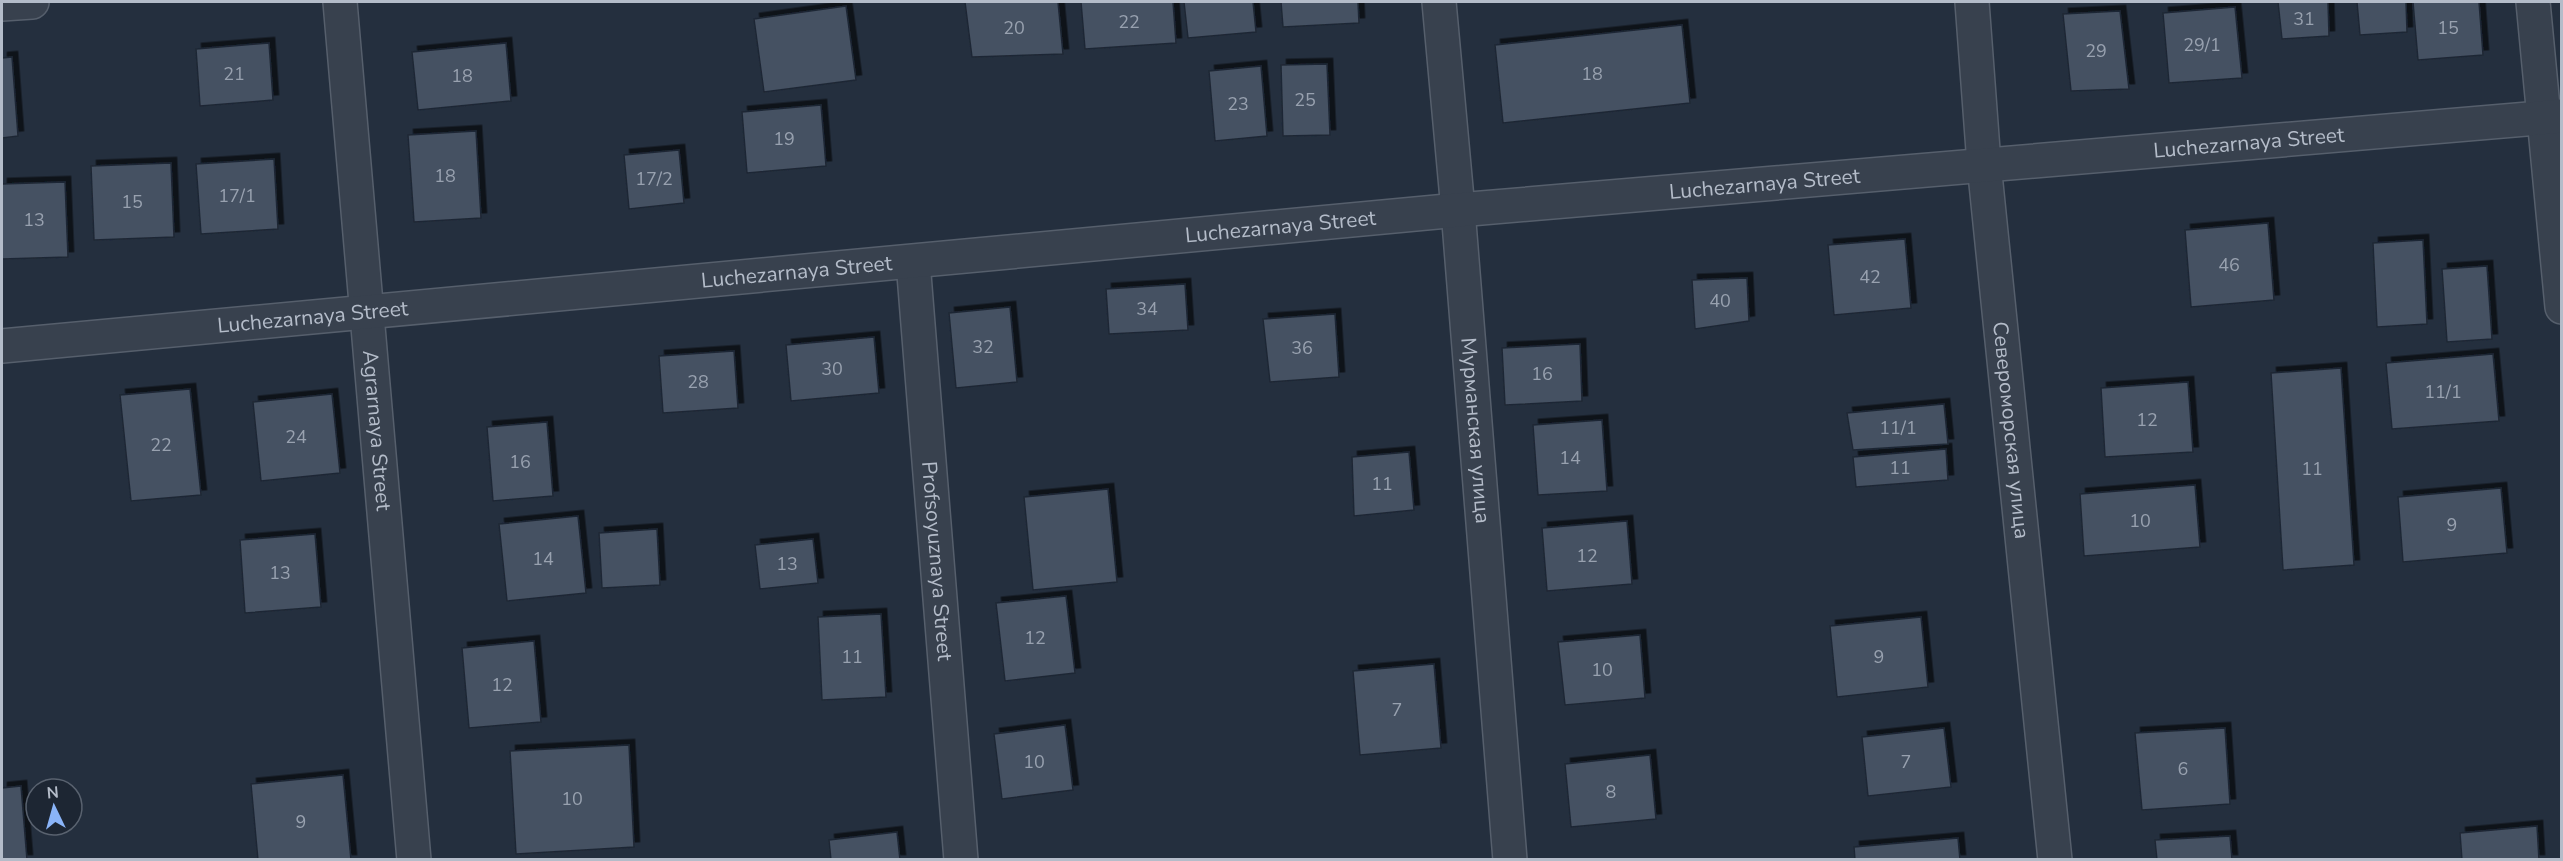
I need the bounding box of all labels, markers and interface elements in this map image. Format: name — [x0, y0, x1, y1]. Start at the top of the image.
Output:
house number: 31 — [2293, 7, 2315, 31]
house number: 22 — [1118, 10, 1140, 34]
house number: 20 — [1003, 16, 1025, 40]
house number: 15 — [2437, 16, 2459, 40]
house number: 29/1 — [2183, 33, 2221, 57]
house number: 29 — [2085, 39, 2107, 63]
house number: 21 — [223, 62, 245, 86]
house number: 18 — [1581, 62, 1603, 86]
house number: 18 — [451, 64, 473, 88]
house number: 25 — [1294, 88, 1316, 112]
house number: 23 — [1227, 92, 1249, 116]
street label: Luchezarnaya Street — [2152, 121, 2346, 165]
house number: 19 — [773, 127, 795, 151]
street label: Luchezarnaya Street — [1668, 162, 1862, 206]
house number: 18 — [434, 164, 456, 188]
house number: 17/2 — [635, 167, 673, 191]
house number: 17/1 — [218, 184, 256, 208]
house number: 15 — [121, 190, 143, 214]
street label: Luchezarnaya Street — [1184, 204, 1378, 249]
house number: 13 — [23, 208, 45, 232]
street label: Luchezarnaya Street — [700, 249, 894, 295]
house number: 46 — [2218, 253, 2240, 277]
house number: 42 — [1859, 265, 1881, 289]
house number: 40 — [1709, 289, 1731, 313]
street label: Luchezarnaya Street — [216, 294, 410, 340]
house number: 34 — [1136, 297, 1158, 321]
street label: Североморская улица — [1986, 320, 2036, 540]
house number: 32 — [972, 335, 994, 359]
house number: 36 — [1291, 336, 1313, 360]
street label: Мурманская улица — [1454, 336, 1497, 525]
street label: Agrarnaya Street — [356, 349, 398, 512]
house number: 30 — [821, 357, 843, 381]
house number: 16 — [1531, 362, 1553, 386]
house number: 28 — [687, 370, 709, 394]
house number: 11/1 — [2424, 380, 2462, 404]
house number: 12 — [2136, 408, 2158, 432]
house number: 11/1 — [1879, 416, 1917, 440]
house number: 24 — [285, 425, 307, 449]
house number: 22 — [150, 433, 172, 457]
house number: 14 — [1559, 446, 1581, 470]
house number: 16 — [509, 450, 531, 474]
house number: 11 — [1889, 456, 1911, 480]
house number: 11 — [2301, 457, 2323, 481]
street label: Profsoyuznaya Street — [915, 460, 959, 663]
house number: 11 — [1371, 472, 1393, 496]
house number: 10 — [2129, 509, 2151, 533]
house number: 9 — [2447, 513, 2457, 537]
house number: 12 — [1576, 544, 1598, 568]
house number: 14 — [532, 547, 554, 571]
house number: 13 — [776, 552, 798, 576]
house number: 13 — [269, 561, 291, 585]
house number: 12 — [1024, 626, 1046, 650]
house number: 11 — [841, 645, 863, 669]
house number: 9 — [1874, 645, 1884, 669]
house number: 10 — [1591, 658, 1613, 682]
house number: 12 — [491, 673, 513, 697]
house number: 7 — [1392, 698, 1402, 722]
house number: 10 — [1023, 750, 1045, 774]
house number: 7 — [1901, 750, 1911, 774]
house number: 6 — [2178, 757, 2188, 781]
north arrow — [24, 777, 84, 837]
house number: 8 — [1606, 780, 1616, 804]
text: N — [46, 782, 60, 805]
house number: 10 — [561, 787, 583, 811]
house number: 9 — [296, 810, 306, 834]

